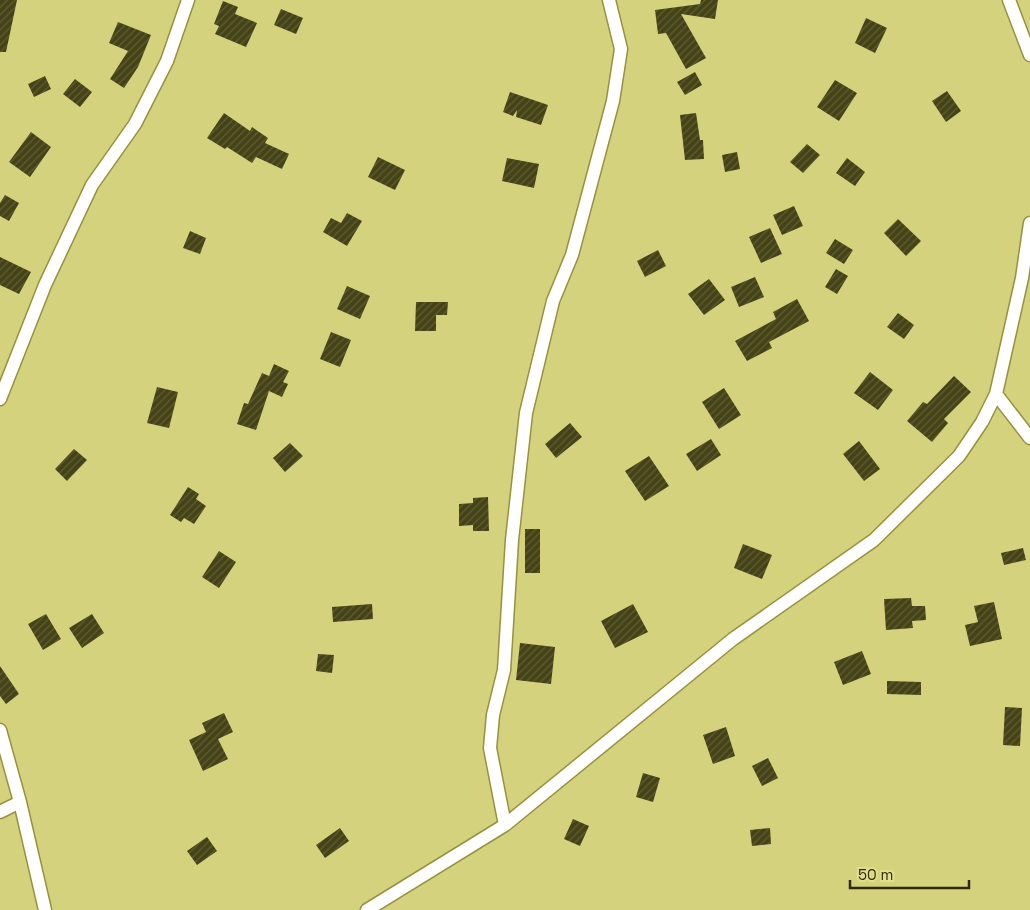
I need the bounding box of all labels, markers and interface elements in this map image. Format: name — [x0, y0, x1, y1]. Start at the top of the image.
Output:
scale bar — [850, 858, 969, 890]
text: 50 m — [858, 865, 893, 884]

